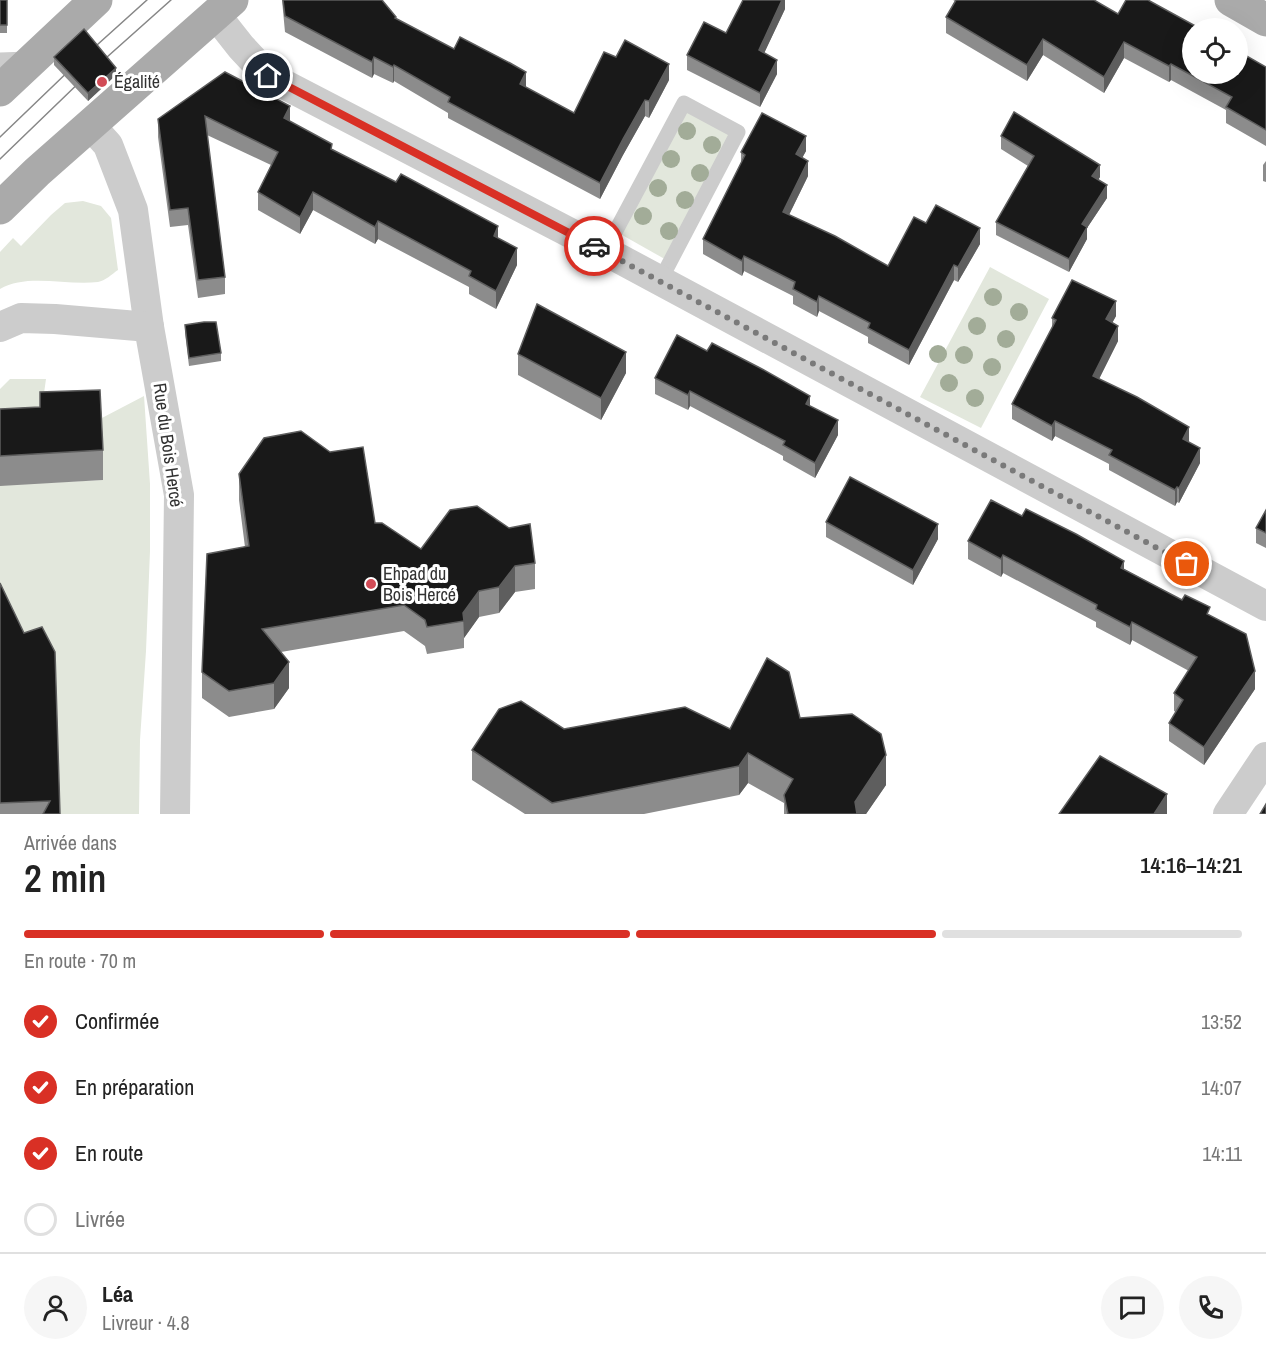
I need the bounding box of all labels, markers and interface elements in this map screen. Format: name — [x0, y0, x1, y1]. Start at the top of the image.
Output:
map controls — [1182, 18, 1248, 84]
button: locate — [1182, 18, 1248, 84]
pin — [242, 50, 293, 101]
icon: home — [251, 59, 284, 92]
place label: Égalité — [114, 69, 160, 94]
marker: Égalité — [95, 75, 109, 89]
courier — [564, 216, 624, 276]
icon: car — [578, 230, 611, 263]
street label: Rue du Bois Hercé — [147, 381, 190, 508]
pin — [1161, 538, 1212, 589]
icon: bag — [1170, 547, 1203, 580]
place label: Ehpad du Bois Hercé — [383, 561, 456, 607]
marker: Ehpad du Bois Hercé — [364, 577, 378, 591]
text: Arrivée dans — [24, 829, 117, 856]
text: 14:16–14:21 — [1140, 850, 1242, 880]
text: 2 min — [24, 852, 106, 904]
text: En route · 70 m — [24, 947, 136, 974]
icon: check — [24, 1005, 57, 1038]
text: Confirmée — [75, 1006, 159, 1036]
text: 13:52 — [1201, 1008, 1242, 1035]
icon: check — [24, 1071, 57, 1104]
text: En préparation — [75, 1072, 194, 1102]
text: 14:07 — [1201, 1074, 1242, 1101]
icon: check — [24, 1137, 57, 1170]
text: En route — [75, 1138, 143, 1168]
text: 14:11 — [1202, 1140, 1242, 1167]
text: Livrée — [75, 1204, 125, 1234]
button: person — [24, 1276, 87, 1339]
button: chat — [1101, 1276, 1164, 1339]
button: phone — [1179, 1276, 1242, 1339]
text: Léa — [102, 1279, 133, 1309]
text: Livreur · 4.8 — [102, 1309, 190, 1336]

